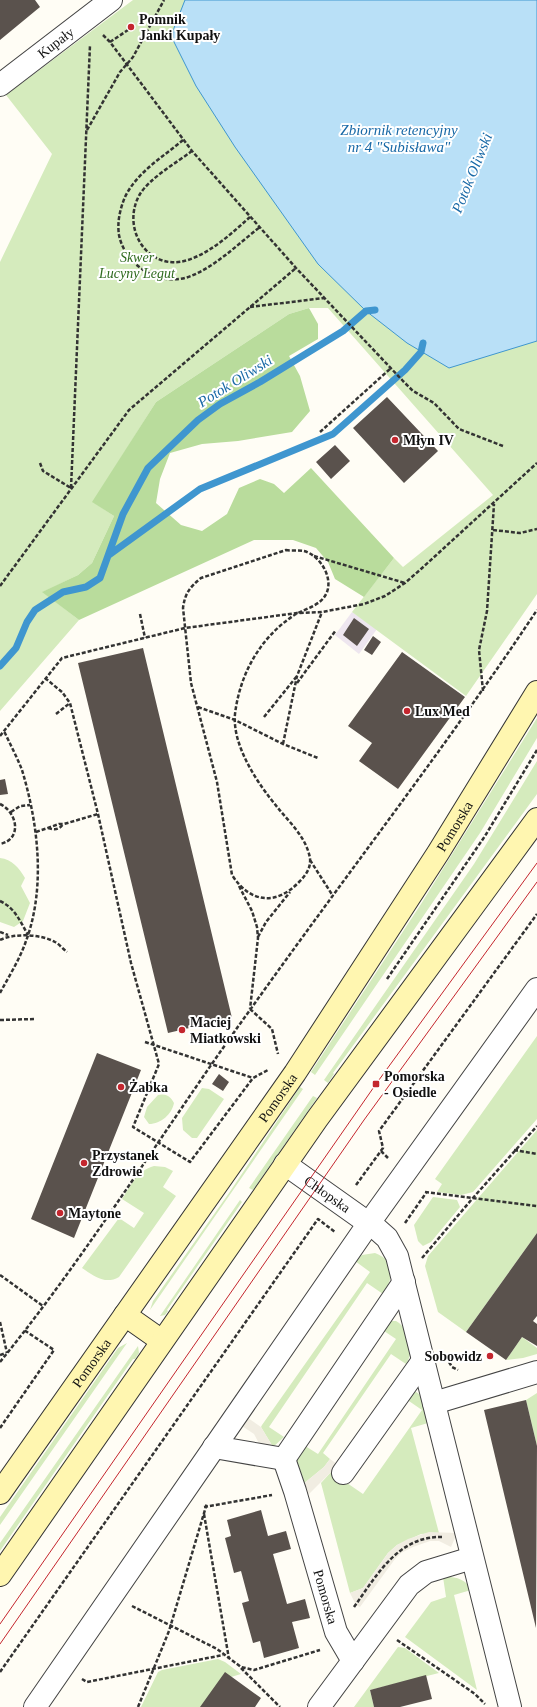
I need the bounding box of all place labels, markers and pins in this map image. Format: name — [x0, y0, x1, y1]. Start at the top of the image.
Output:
place label: Pomnik Janki Kupały — [139, 12, 220, 43]
marker: Pomnik Janki Kupały — [126, 22, 136, 32]
place label: Młyn IV — [403, 433, 454, 448]
marker: Młyn IV — [390, 435, 400, 445]
place label: Lux Med — [415, 704, 470, 719]
marker: Lux Med — [402, 706, 412, 716]
place label: Maciej Miatkowski — [190, 1015, 261, 1046]
marker: Maciej Miatkowski — [177, 1025, 187, 1035]
place label: Pomorska - Osiedle — [384, 1069, 445, 1100]
place label: Żabka — [129, 1079, 168, 1095]
marker: Pomorska - Osiedle — [371, 1079, 381, 1089]
marker: Żabka — [116, 1082, 126, 1092]
place label: Przystanek Zdrowie — [92, 1148, 159, 1179]
marker: Przystanek Zdrowie — [79, 1158, 89, 1168]
place label: Maytone — [68, 1206, 121, 1221]
marker: Maytone — [55, 1208, 65, 1218]
place label: Sobowidz — [424, 1349, 482, 1364]
marker: Sobowidz — [485, 1351, 495, 1361]

